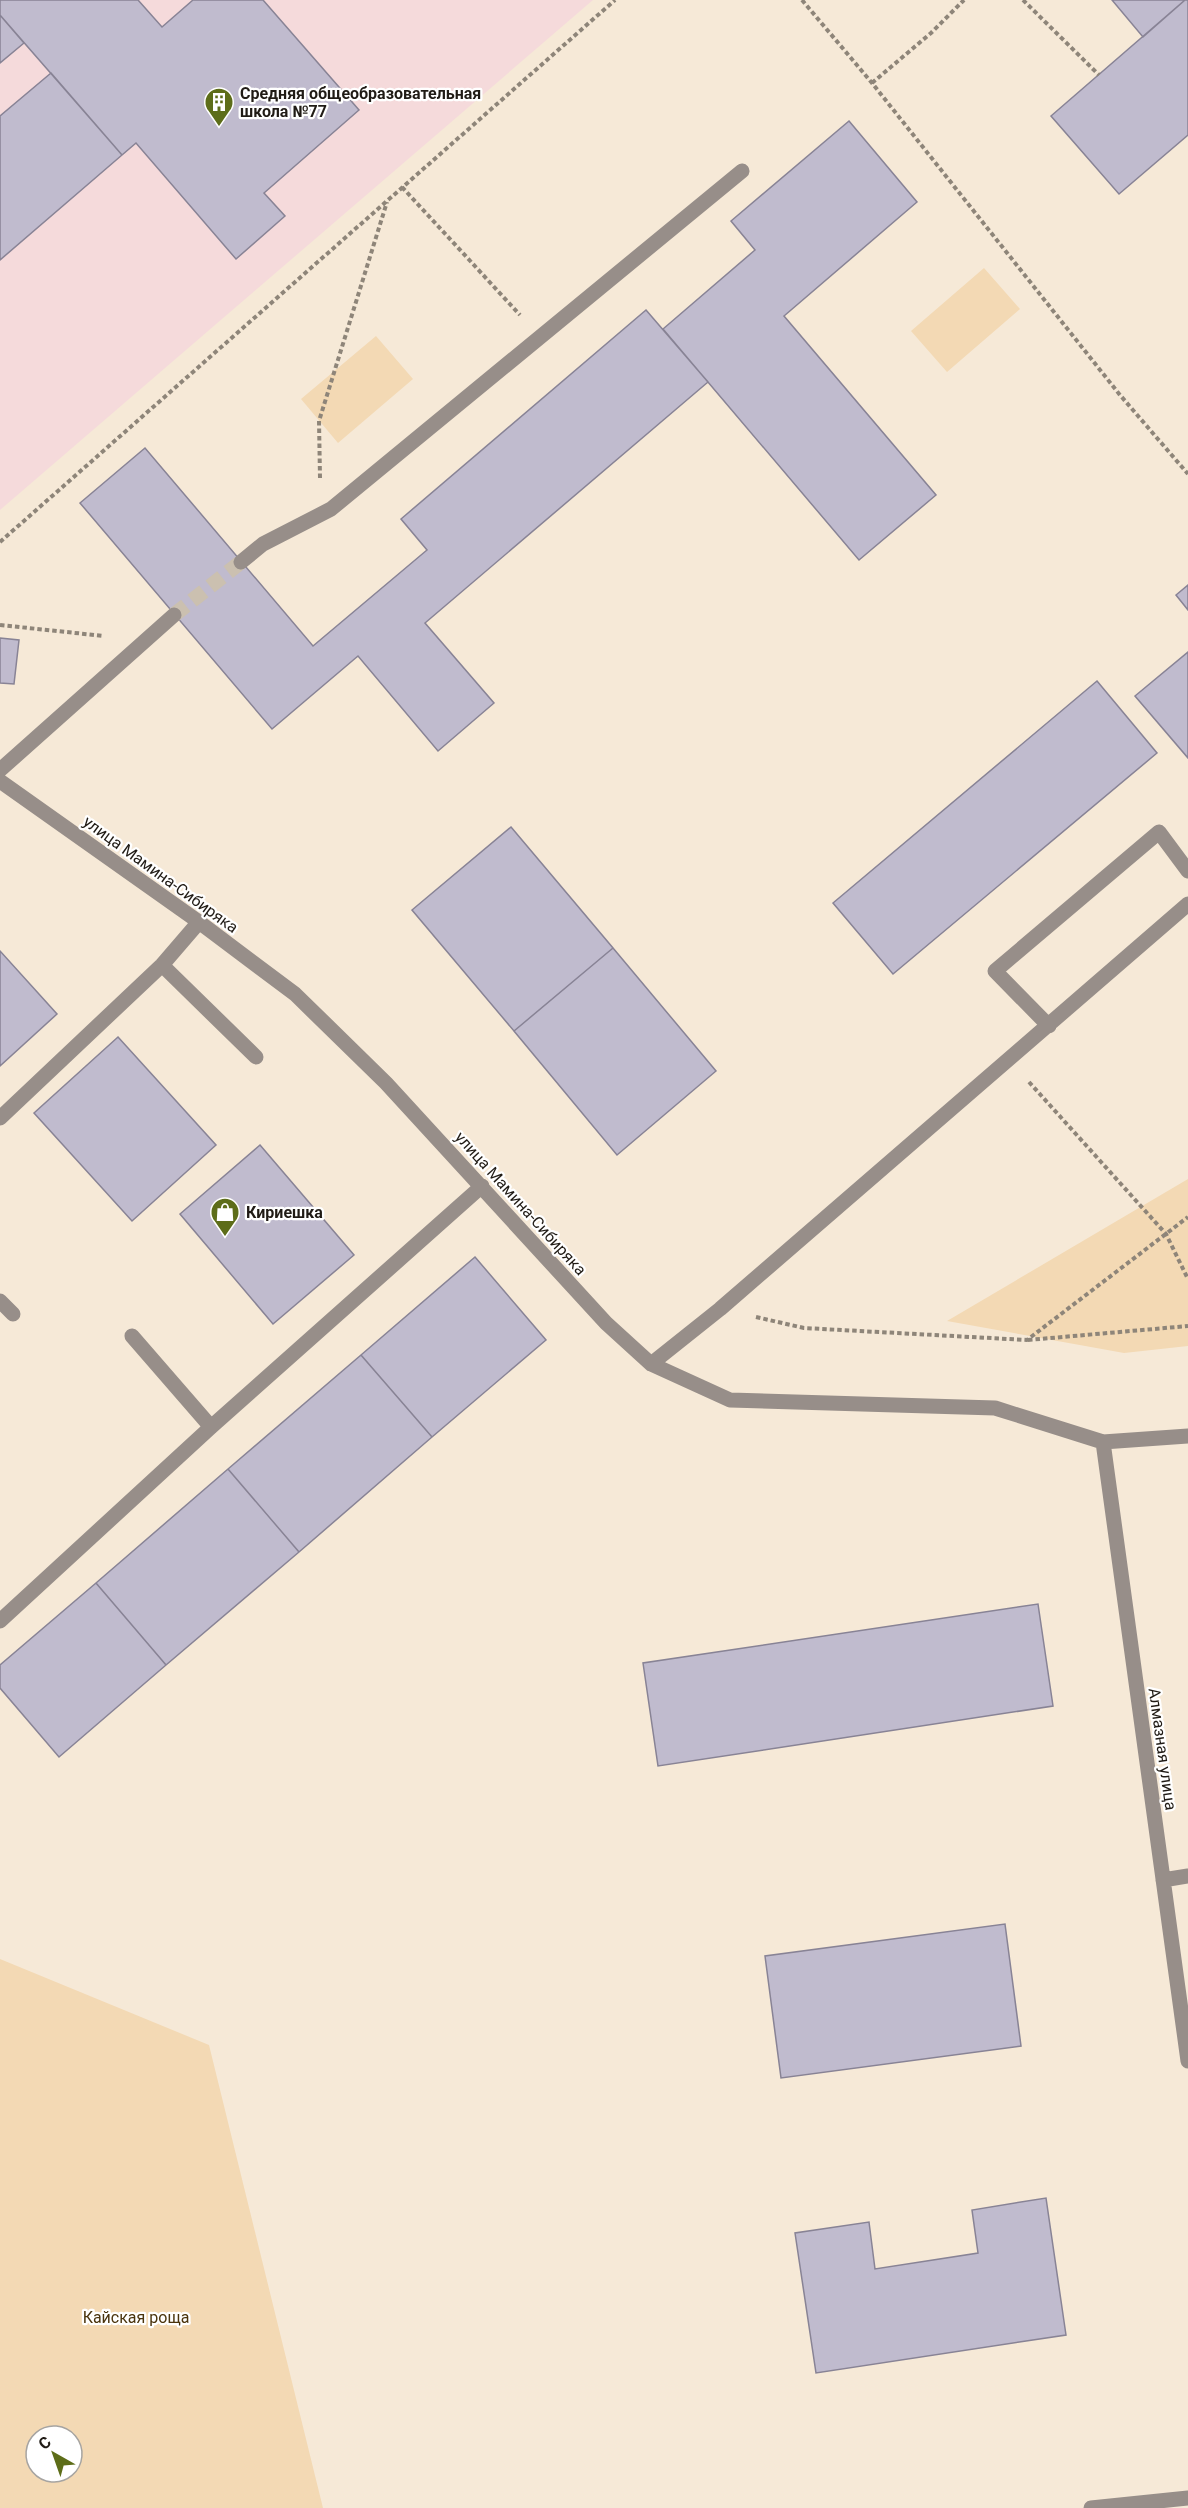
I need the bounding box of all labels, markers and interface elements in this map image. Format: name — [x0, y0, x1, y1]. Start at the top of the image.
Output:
place label: Средняя общеобразовательная школа №77 — [240, 84, 481, 121]
building icon: Средняя общеобразовательная школа №77 — [203, 86, 235, 128]
street label: улица Мамина-Сибиряка — [80, 812, 242, 937]
street label: улица Мамина-Сибиряка — [451, 1128, 590, 1279]
shop icon: Кириешка — [209, 1196, 241, 1238]
place label: Кириешка — [246, 1203, 323, 1222]
street label: Алмазная улица — [1145, 1687, 1180, 1811]
park label: Кайская роща — [83, 2308, 189, 2327]
north arrow — [24, 2424, 84, 2484]
text: С — [35, 2432, 55, 2454]

